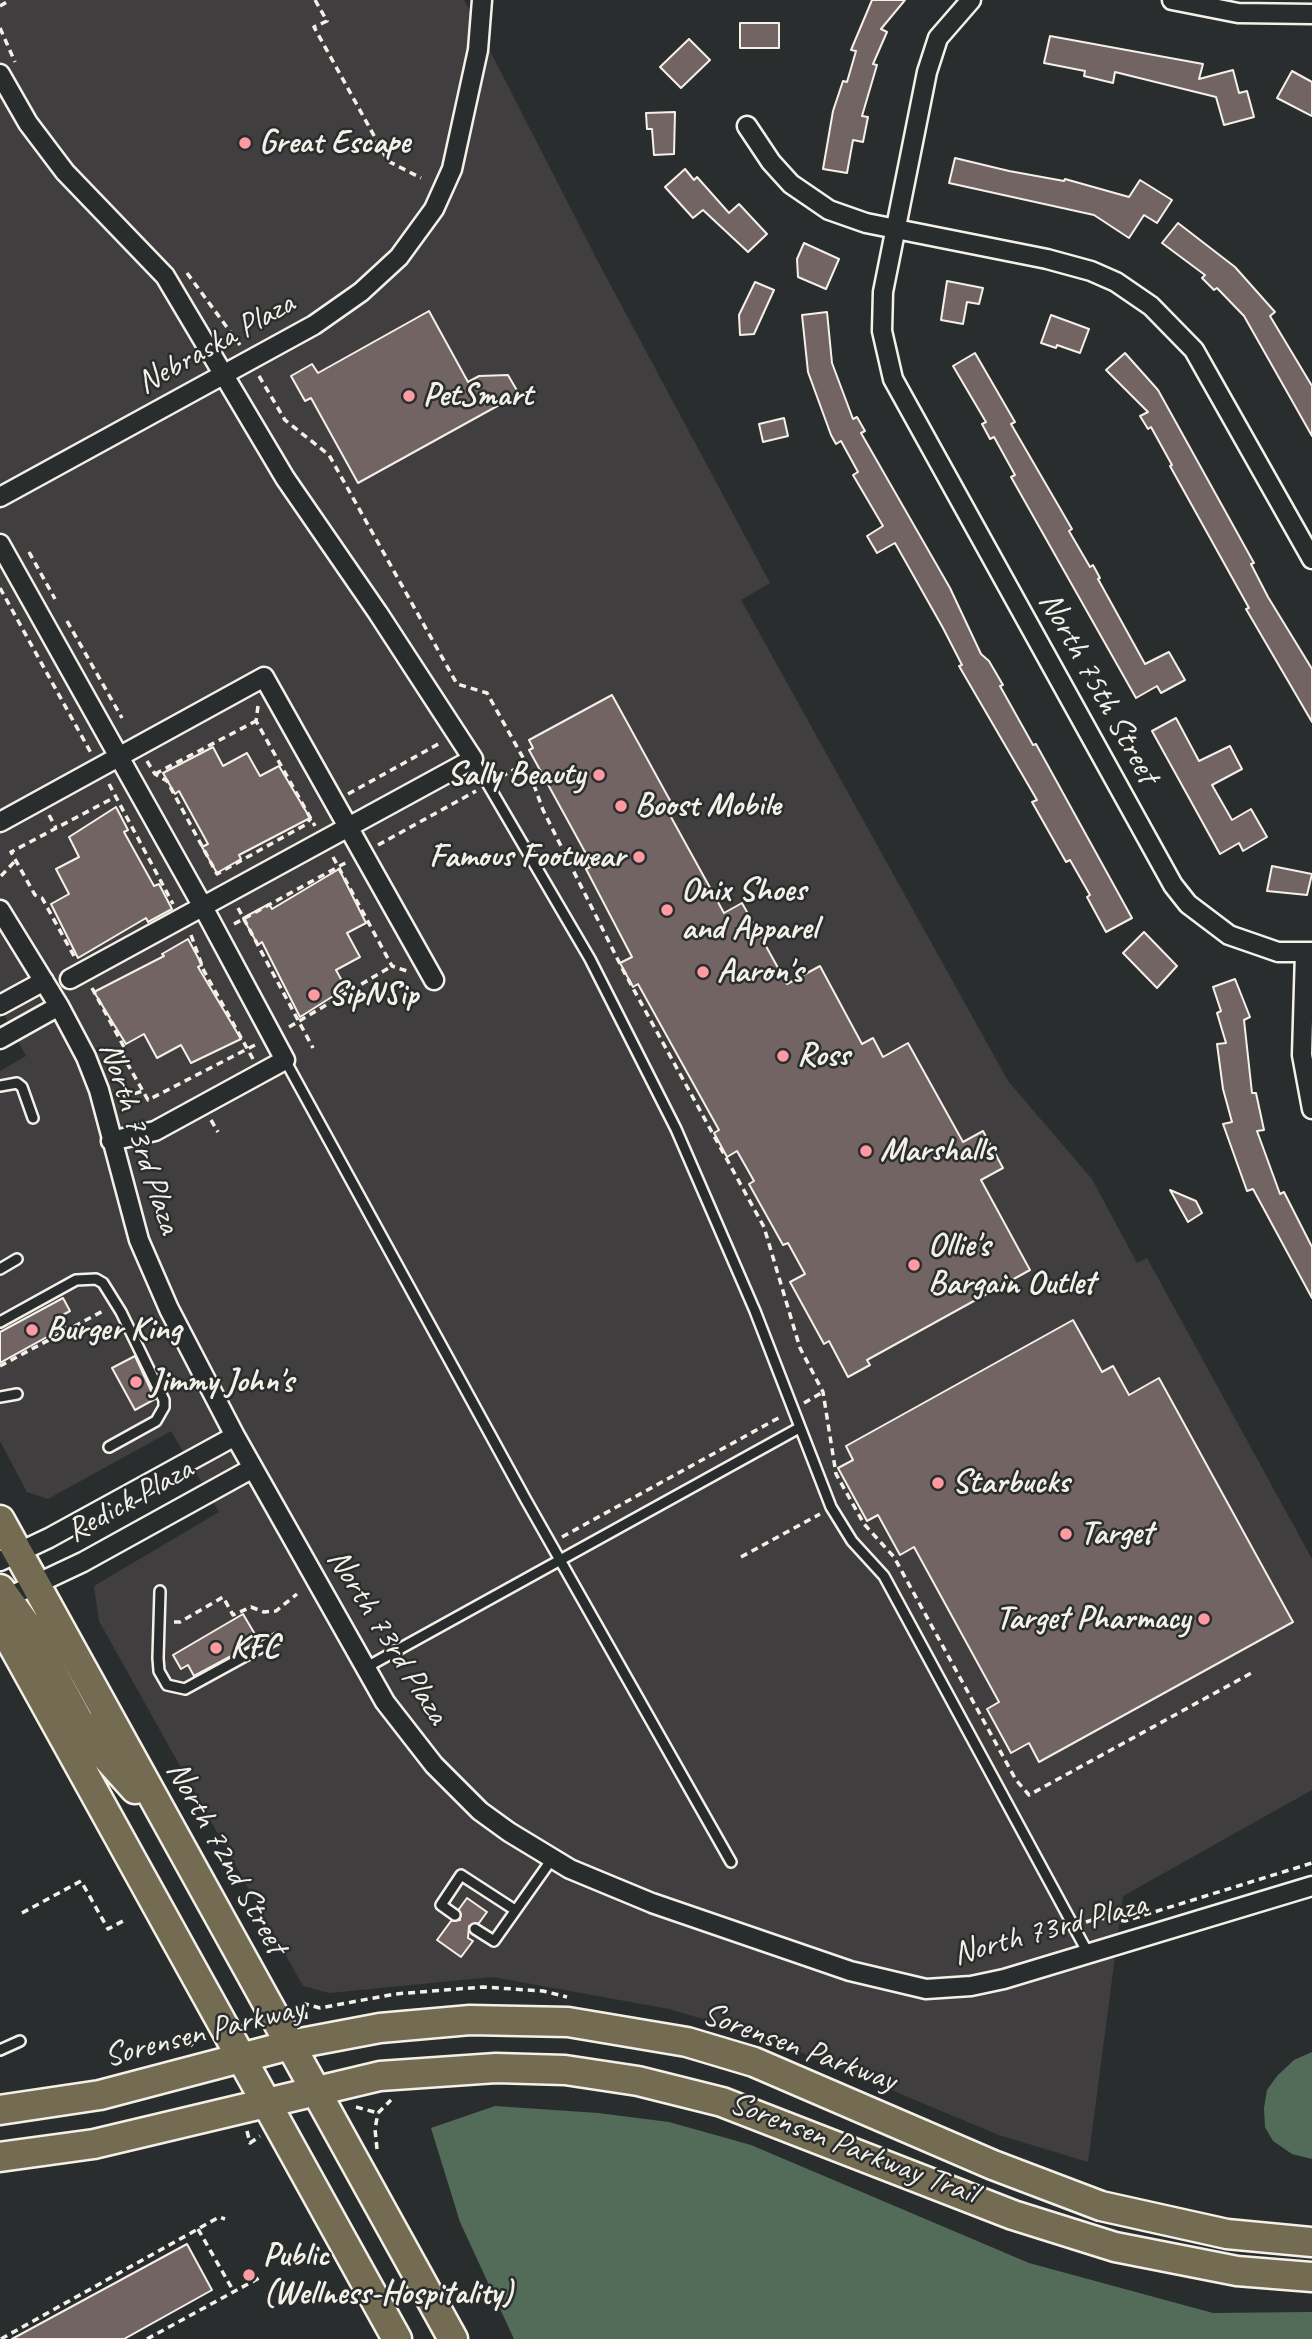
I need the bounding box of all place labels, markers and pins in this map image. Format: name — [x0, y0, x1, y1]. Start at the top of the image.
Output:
place label: Great Escape — [259, 123, 410, 163]
marker: Great Escape — [237, 135, 253, 151]
place label: PetSmart — [423, 376, 533, 416]
marker: PetSmart — [401, 388, 417, 404]
place label: Sally Beauty — [447, 755, 585, 795]
marker: Sally Beauty — [591, 767, 607, 783]
place label: Boost Mobile — [635, 786, 781, 826]
marker: Boost Mobile — [613, 798, 629, 814]
place label: Famous Footwear — [429, 837, 625, 877]
marker: Famous Footwear — [631, 849, 647, 865]
place label: Onix Shoes and Apparel — [681, 871, 817, 949]
marker: Onix Shoes and Apparel — [659, 902, 675, 918]
place label: Aaron's — [717, 952, 803, 992]
marker: Aaron's — [695, 964, 711, 980]
place label: SipNSip — [328, 975, 418, 1015]
marker: SipNSip — [306, 987, 322, 1003]
place label: Ross — [797, 1036, 850, 1076]
marker: Ross — [775, 1048, 791, 1064]
place label: Marshalls — [880, 1131, 994, 1171]
marker: Marshalls — [858, 1143, 874, 1159]
place label: Ollie's Bargain Outlet — [928, 1226, 1095, 1304]
marker: Ollie's Bargain Outlet — [906, 1257, 922, 1273]
place label: Burger King — [46, 1310, 181, 1350]
marker: Burger King — [24, 1322, 40, 1338]
place label: Jimmy John's — [150, 1362, 294, 1402]
marker: Jimmy John's — [128, 1374, 144, 1390]
place label: Starbucks — [952, 1463, 1069, 1503]
marker: Starbucks — [930, 1475, 946, 1491]
place label: Target — [1080, 1514, 1153, 1554]
marker: Target — [1058, 1526, 1074, 1542]
place label: Target Pharmacy — [996, 1599, 1190, 1639]
marker: Target Pharmacy — [1196, 1611, 1212, 1627]
place label: KFC — [230, 1628, 279, 1668]
marker: KFC — [208, 1640, 224, 1656]
place label: Public (Wellness-Hospitality) — [263, 2236, 513, 2314]
marker: Public (Wellness-Hospitality) — [241, 2267, 257, 2283]

